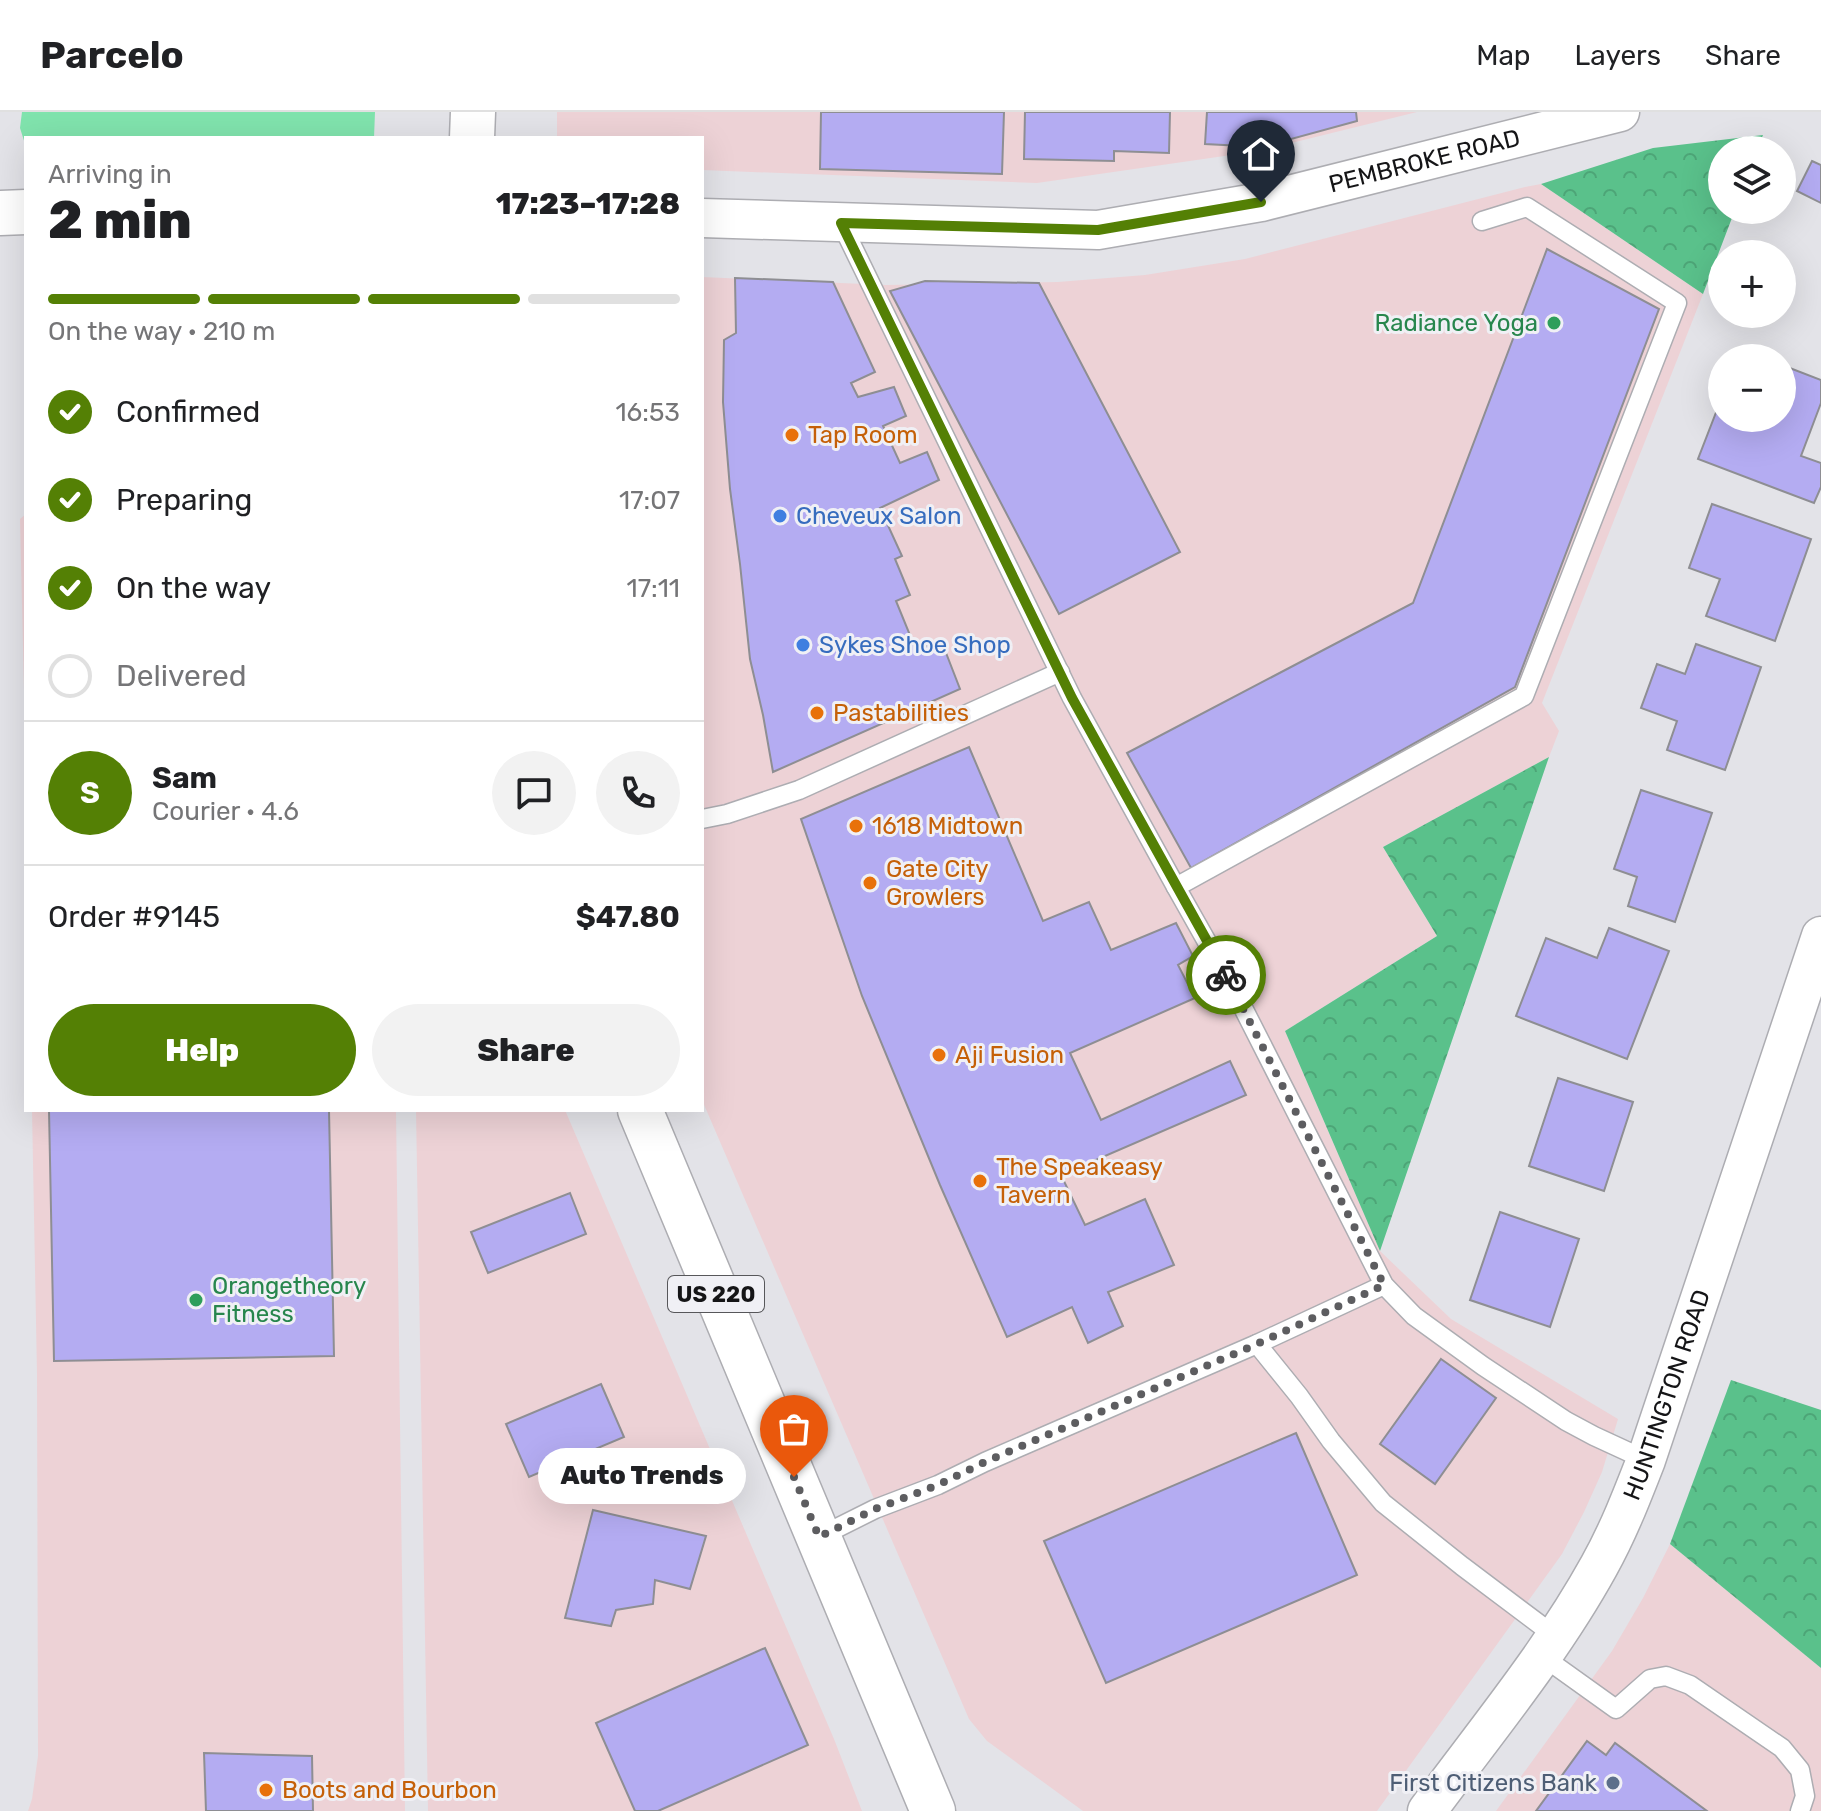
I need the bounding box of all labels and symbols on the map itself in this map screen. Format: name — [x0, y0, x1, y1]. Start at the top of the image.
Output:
pin — [1227, 120, 1295, 202]
street label: PEMBROKE ROAD — [1326, 124, 1523, 198]
place label: Radiance Yoga — [1374, 309, 1538, 337]
marker: Radiance Yoga — [1545, 314, 1563, 332]
place label: Tap Room — [808, 421, 918, 449]
marker: Tap Room — [783, 426, 801, 444]
place label: Cheveux Salon — [796, 502, 962, 530]
marker: Cheveux Salon — [771, 507, 789, 525]
place label: Sykes Shoe Shop — [819, 631, 1011, 659]
marker: Sykes Shoe Shop — [794, 636, 812, 654]
place label: Pastabilities — [833, 699, 969, 727]
marker: Pastabilities — [808, 704, 826, 722]
place label: 1618 Midtown — [872, 812, 1023, 840]
marker: 1618 Midtown — [847, 817, 865, 835]
place label: Gate City Growlers — [886, 855, 989, 911]
marker: Gate City Growlers — [861, 874, 879, 892]
courier — [1186, 935, 1266, 1015]
place label: Aji Fusion — [955, 1041, 1064, 1069]
marker: Aji Fusion — [930, 1046, 948, 1064]
place label: The Speakeasy Tavern — [996, 1153, 1163, 1209]
marker: The Speakeasy Tavern — [971, 1172, 989, 1190]
place label: Orangetheory Fitness — [212, 1272, 366, 1328]
road number: US 220 — [668, 1276, 764, 1312]
street label: HUNTINGTON ROAD — [1618, 1286, 1716, 1504]
marker: Orangetheory Fitness — [187, 1291, 205, 1309]
pin — [760, 1395, 828, 1477]
callout: Auto Trends — [538, 1449, 746, 1505]
place label: First Citizens Bank — [1389, 1769, 1598, 1797]
marker: First Citizens Bank — [1604, 1774, 1622, 1792]
place label: Boots and Bourbon — [282, 1776, 497, 1804]
marker: Boots and Bourbon — [257, 1781, 275, 1799]

